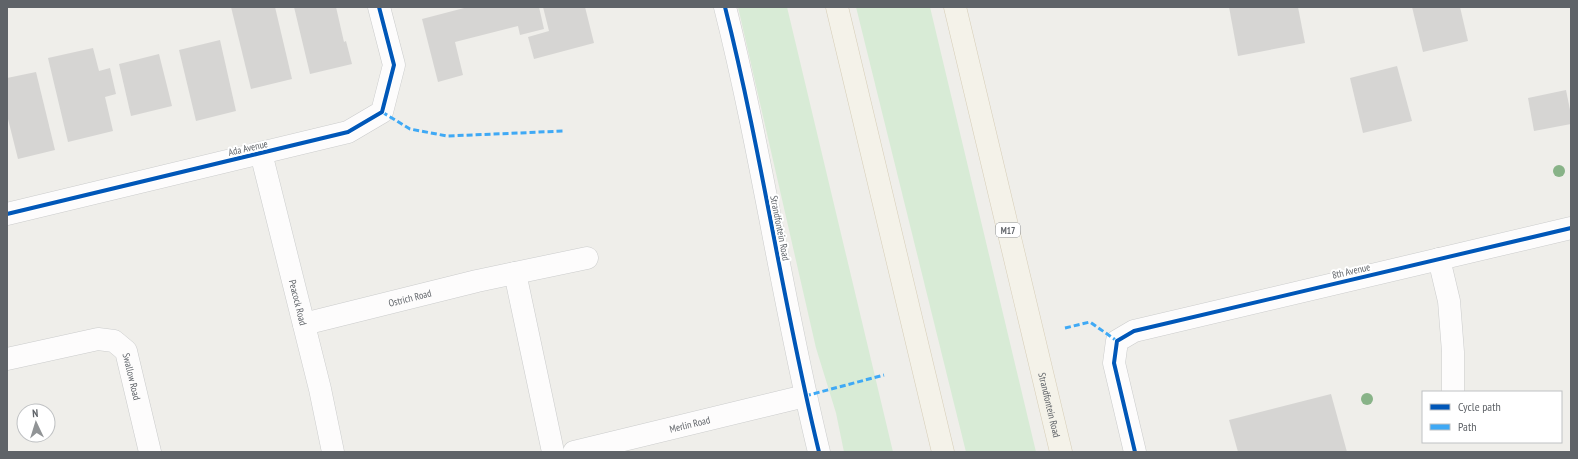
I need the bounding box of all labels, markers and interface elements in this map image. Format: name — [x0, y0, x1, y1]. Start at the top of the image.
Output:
street label: Ada Avenue — [227, 137, 269, 159]
street label: Strandfontein Road — [767, 194, 793, 262]
road number: M17 — [996, 223, 1020, 237]
street label: 8th Avenue — [1331, 260, 1371, 282]
street label: Peacock Road — [286, 278, 310, 327]
street label: Ostrich Road — [387, 286, 433, 309]
street label: Swallow Road — [120, 352, 144, 401]
street label: Strandfontein Road — [1036, 371, 1064, 439]
legend — [1422, 391, 1562, 443]
text: Cycle path — [1458, 399, 1501, 414]
north arrow — [16, 403, 56, 443]
text: N — [32, 406, 39, 420]
street label: Merlin Road — [668, 413, 711, 435]
text: Path — [1458, 419, 1476, 434]

